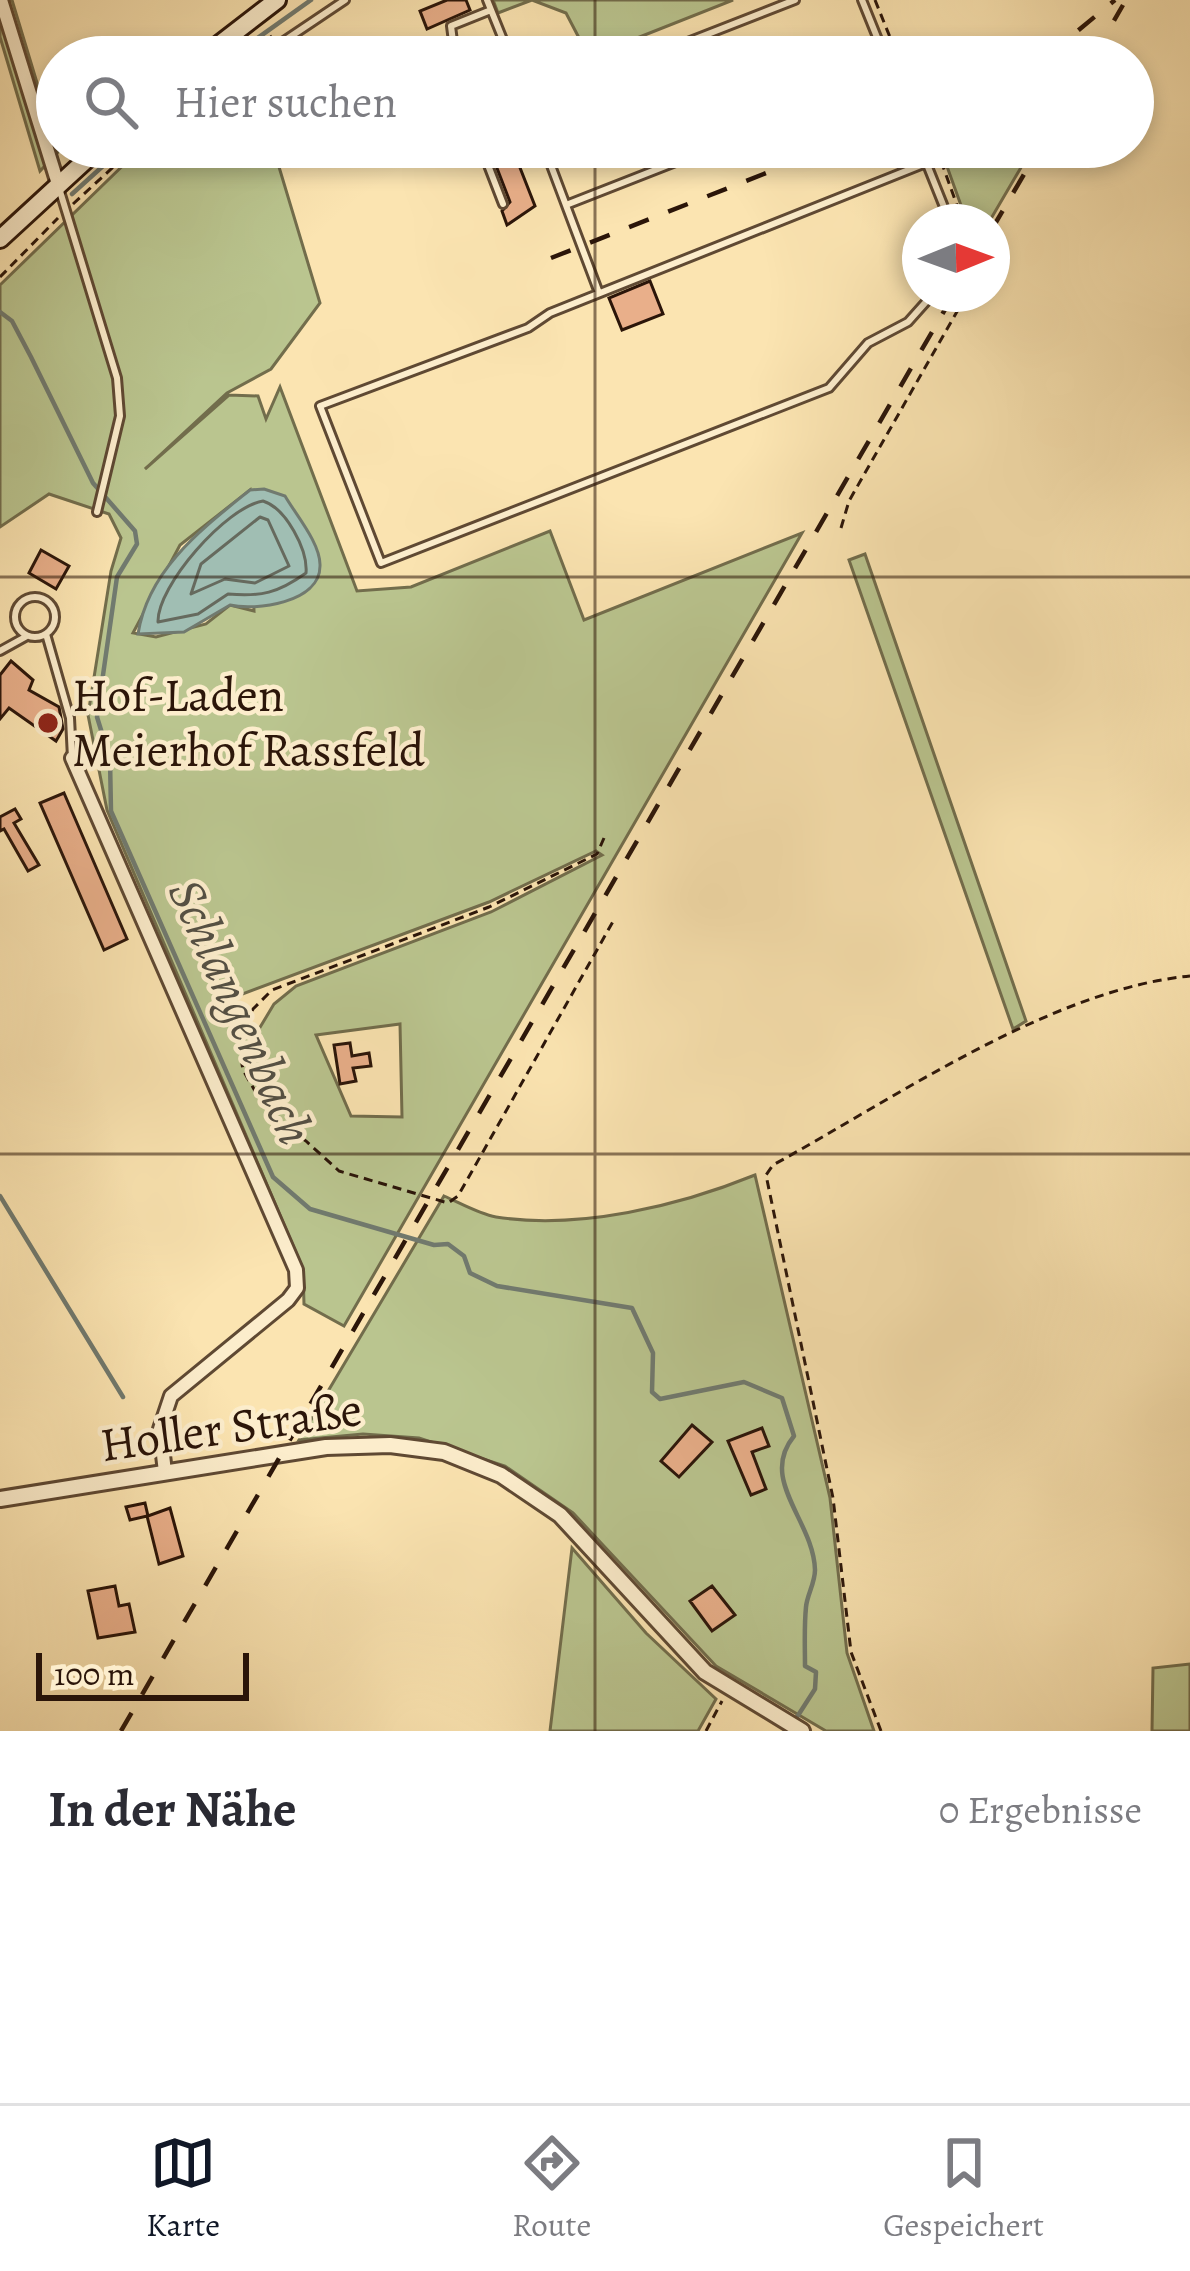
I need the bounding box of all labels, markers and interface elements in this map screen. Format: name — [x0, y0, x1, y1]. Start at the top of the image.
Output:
search box — [36, 36, 1154, 168]
icon: search — [78, 69, 144, 135]
text: Hier suchen — [174, 71, 397, 133]
north arrow — [902, 204, 1010, 312]
place label: Hof-Laden Meierhof Rassfeld — [72, 662, 425, 783]
marker: Hof-Laden Meierhof Rassfeld — [35, 710, 61, 736]
water label: Schlangenbach — [151, 868, 331, 1156]
street label: Holler Straße — [96, 1376, 366, 1478]
scale bar — [36, 1647, 249, 1700]
text: 100 m — [54, 1651, 134, 1696]
text: In der Nähe — [48, 1774, 297, 1844]
text: 0 Ergebnisse — [939, 1783, 1142, 1836]
tab: Karte — [146, 2130, 220, 2247]
tab: Route — [512, 2130, 591, 2247]
tab: Gespeichert — [883, 2130, 1044, 2247]

